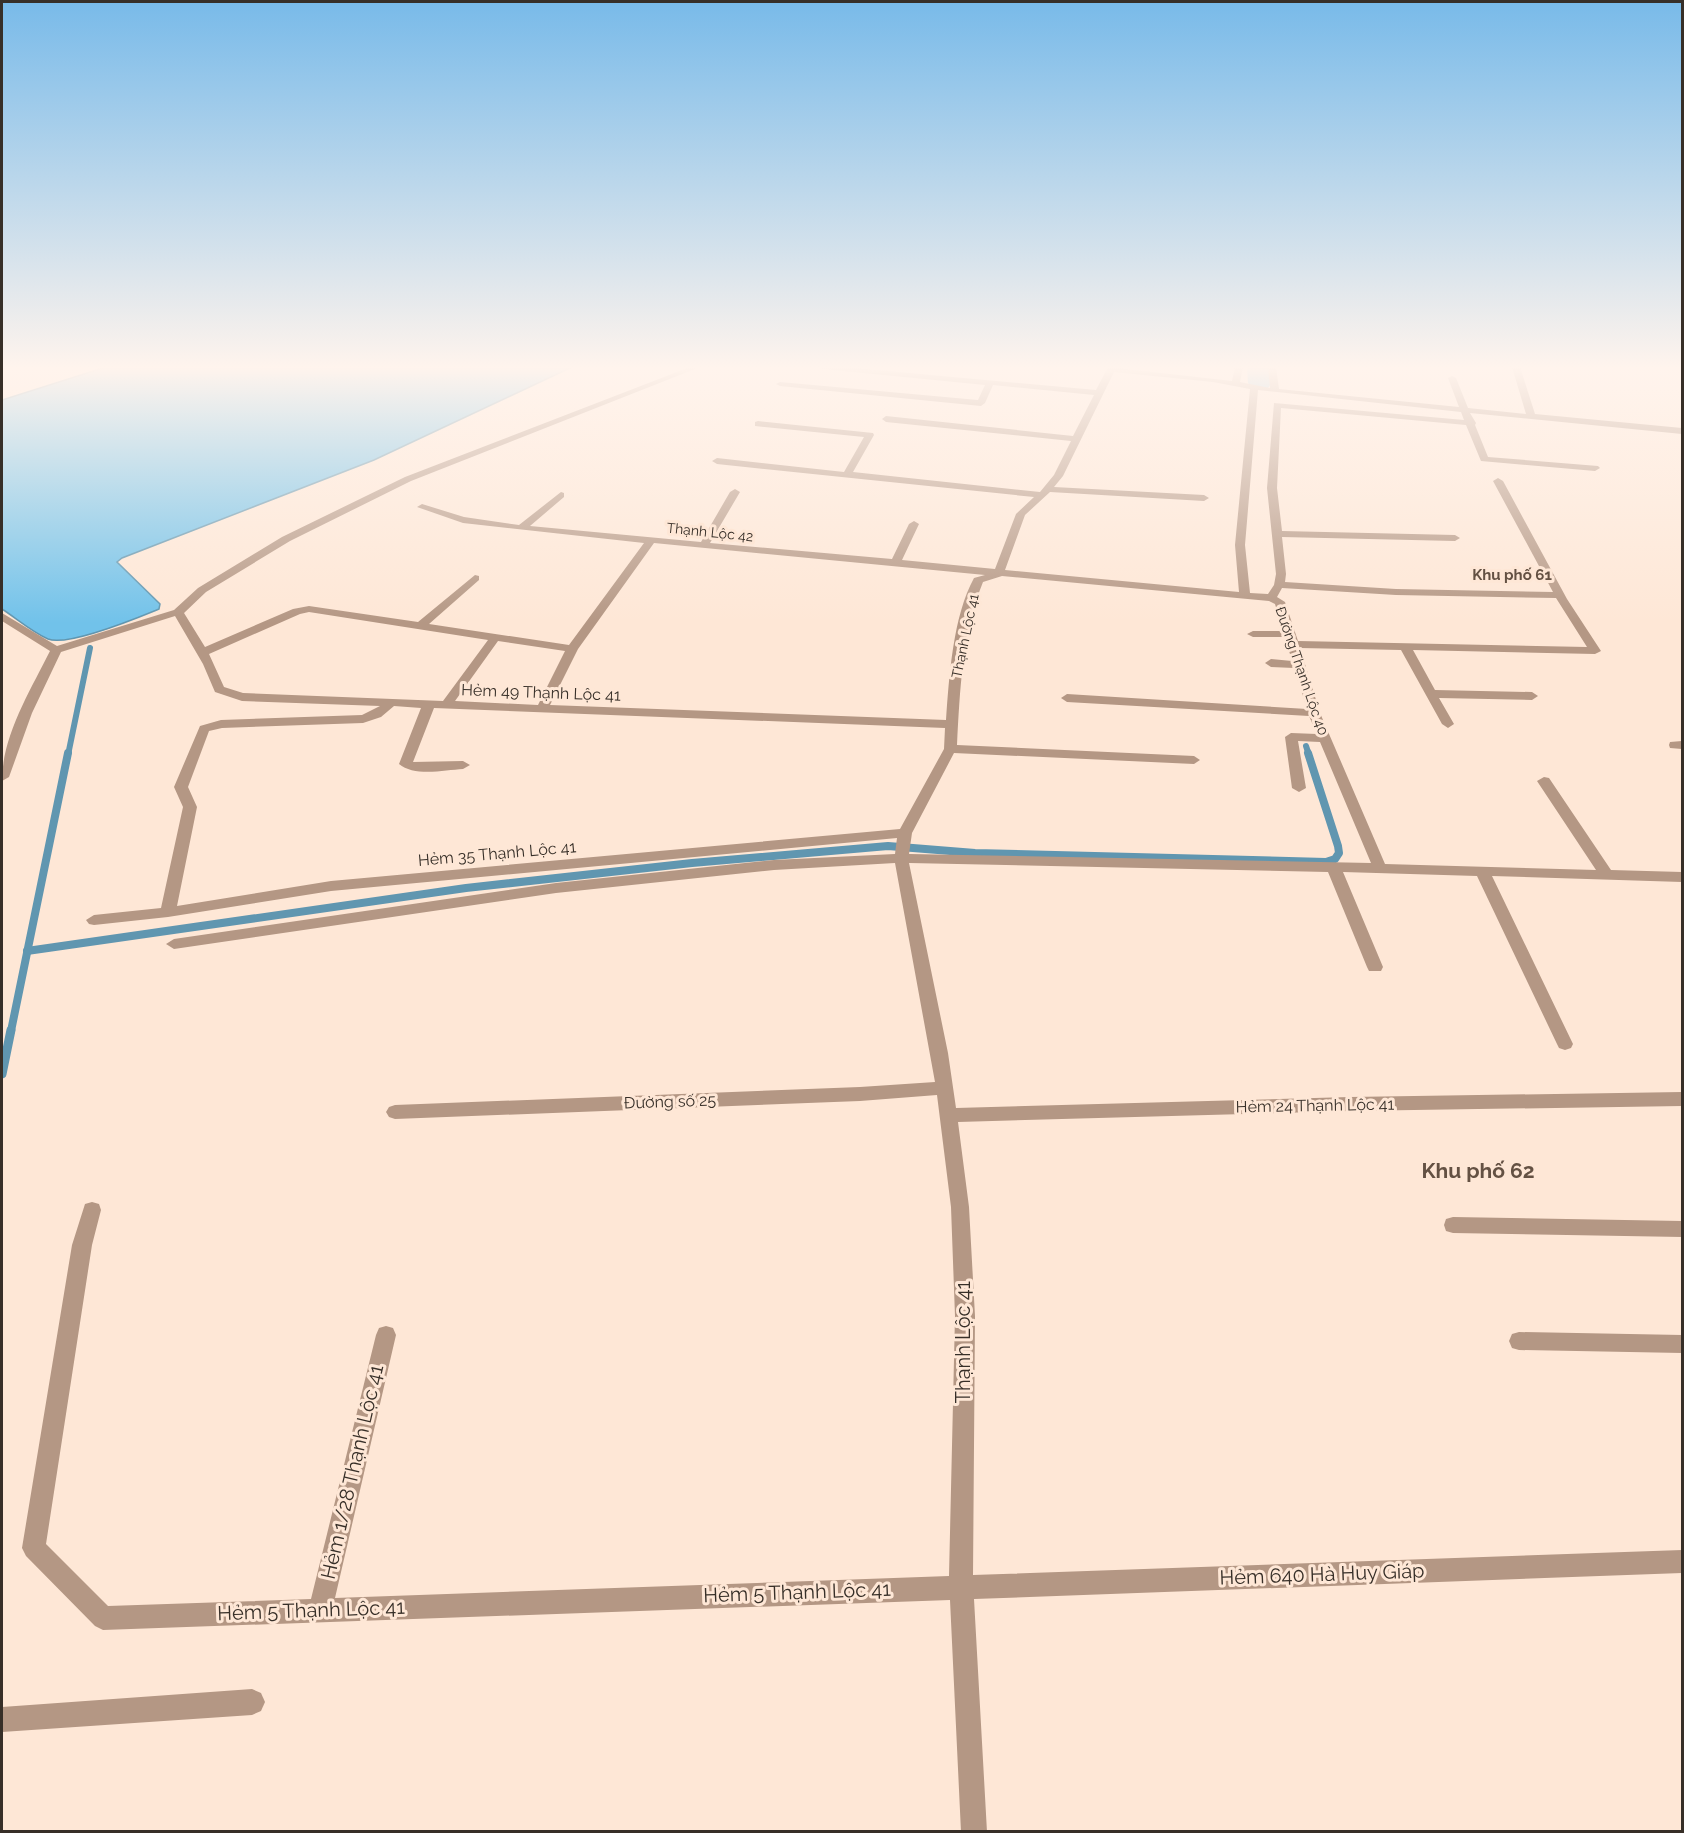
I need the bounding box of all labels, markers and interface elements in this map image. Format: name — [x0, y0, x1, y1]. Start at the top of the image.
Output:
street label: Thạnh Lộc 42 — [666, 520, 754, 544]
district label: Khu phố 61 — [1472, 566, 1552, 584]
street label: Thạnh Lộc 41 — [948, 592, 982, 680]
street label: Đường Thạnh Lộc 40 — [1272, 605, 1332, 737]
street label: Hẻm 49 Thạnh Lộc 41 — [461, 680, 621, 705]
street label: Hẻm 35 Thạnh Lộc 41 — [417, 837, 577, 870]
street label: Đường số 25 — [624, 1090, 717, 1113]
street label: Hẻm 24 Thạnh Lộc 41 — [1236, 1095, 1395, 1116]
district label: Khu phố 62 — [1421, 1158, 1535, 1183]
street label: Thạnh Lộc 41 — [951, 1280, 975, 1403]
street label: Hẻm 1/28 Thạnh Lộc 41 — [316, 1362, 388, 1582]
street label: Hẻm 640 Hà Huy Giáp — [1219, 1558, 1425, 1590]
street label: Hẻm 5 Thạnh Lộc 41 — [703, 1577, 892, 1607]
street label: Hẻm 5 Thạnh Lộc 41 — [217, 1595, 406, 1625]

